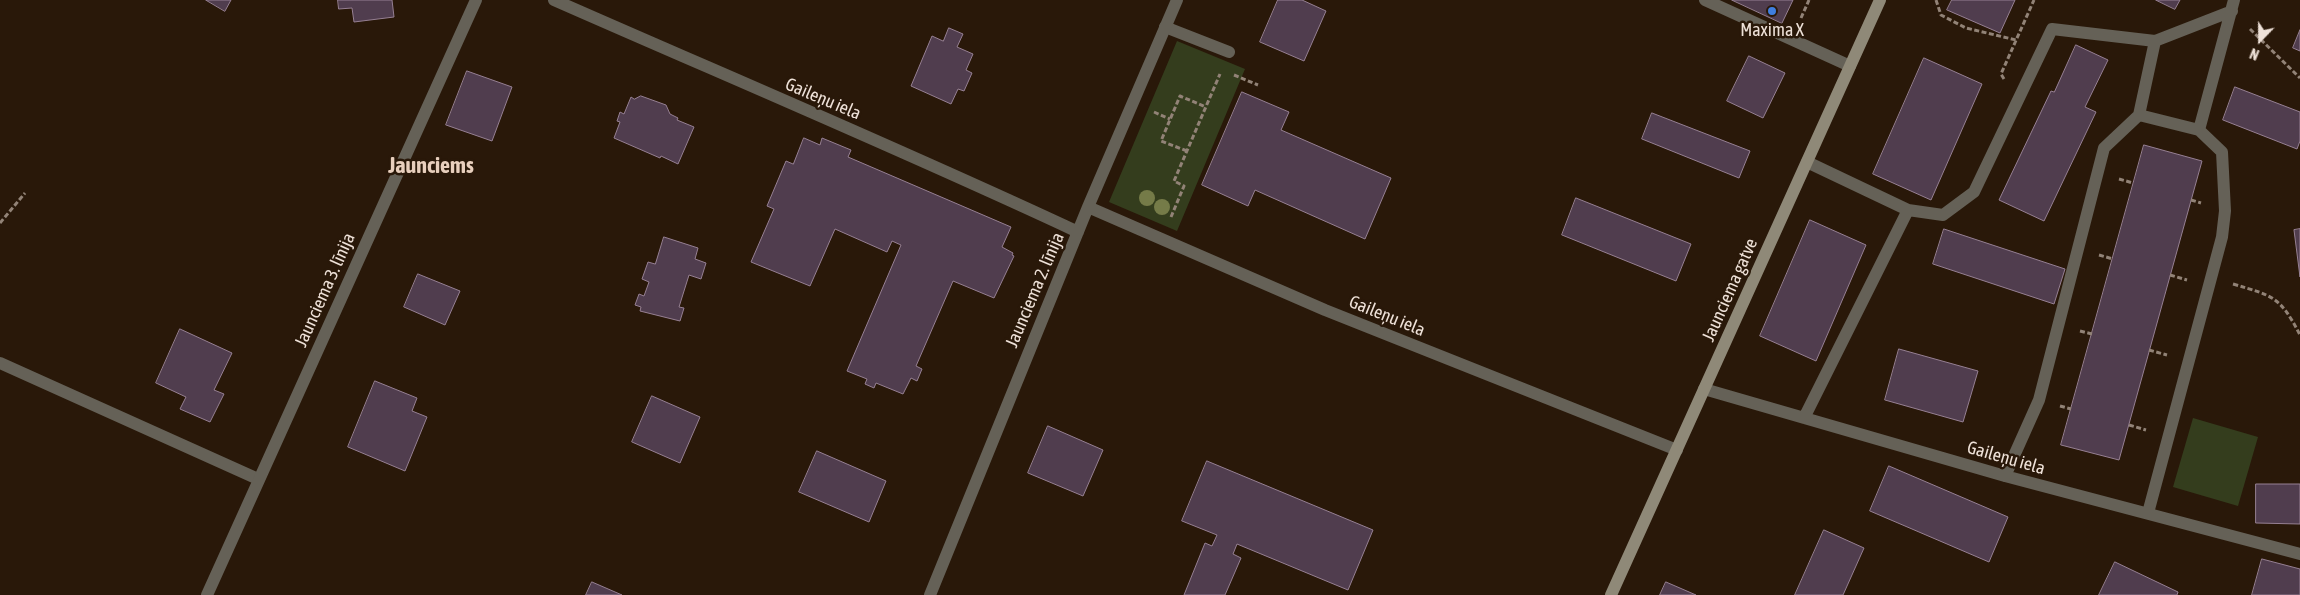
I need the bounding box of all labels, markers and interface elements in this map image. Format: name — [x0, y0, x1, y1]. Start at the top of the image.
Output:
marker: Maxima X — [1766, 5, 1778, 17]
north arrow — [2235, 15, 2285, 65]
place label: Maxima X — [1740, 19, 1804, 41]
text: N — [2248, 45, 2261, 63]
street label: Gaileņu iela — [782, 73, 864, 125]
district label: Jaunciems — [388, 153, 474, 179]
street label: Jaunciema 2. līnija — [1001, 229, 1069, 351]
street label: Jaunciema 3. līnija — [290, 230, 360, 350]
street label: Jaunciema gatve — [1698, 235, 1762, 345]
street label: Gaileņu iela — [1346, 291, 1428, 341]
street label: Gaileņu iela — [1964, 437, 2048, 479]

